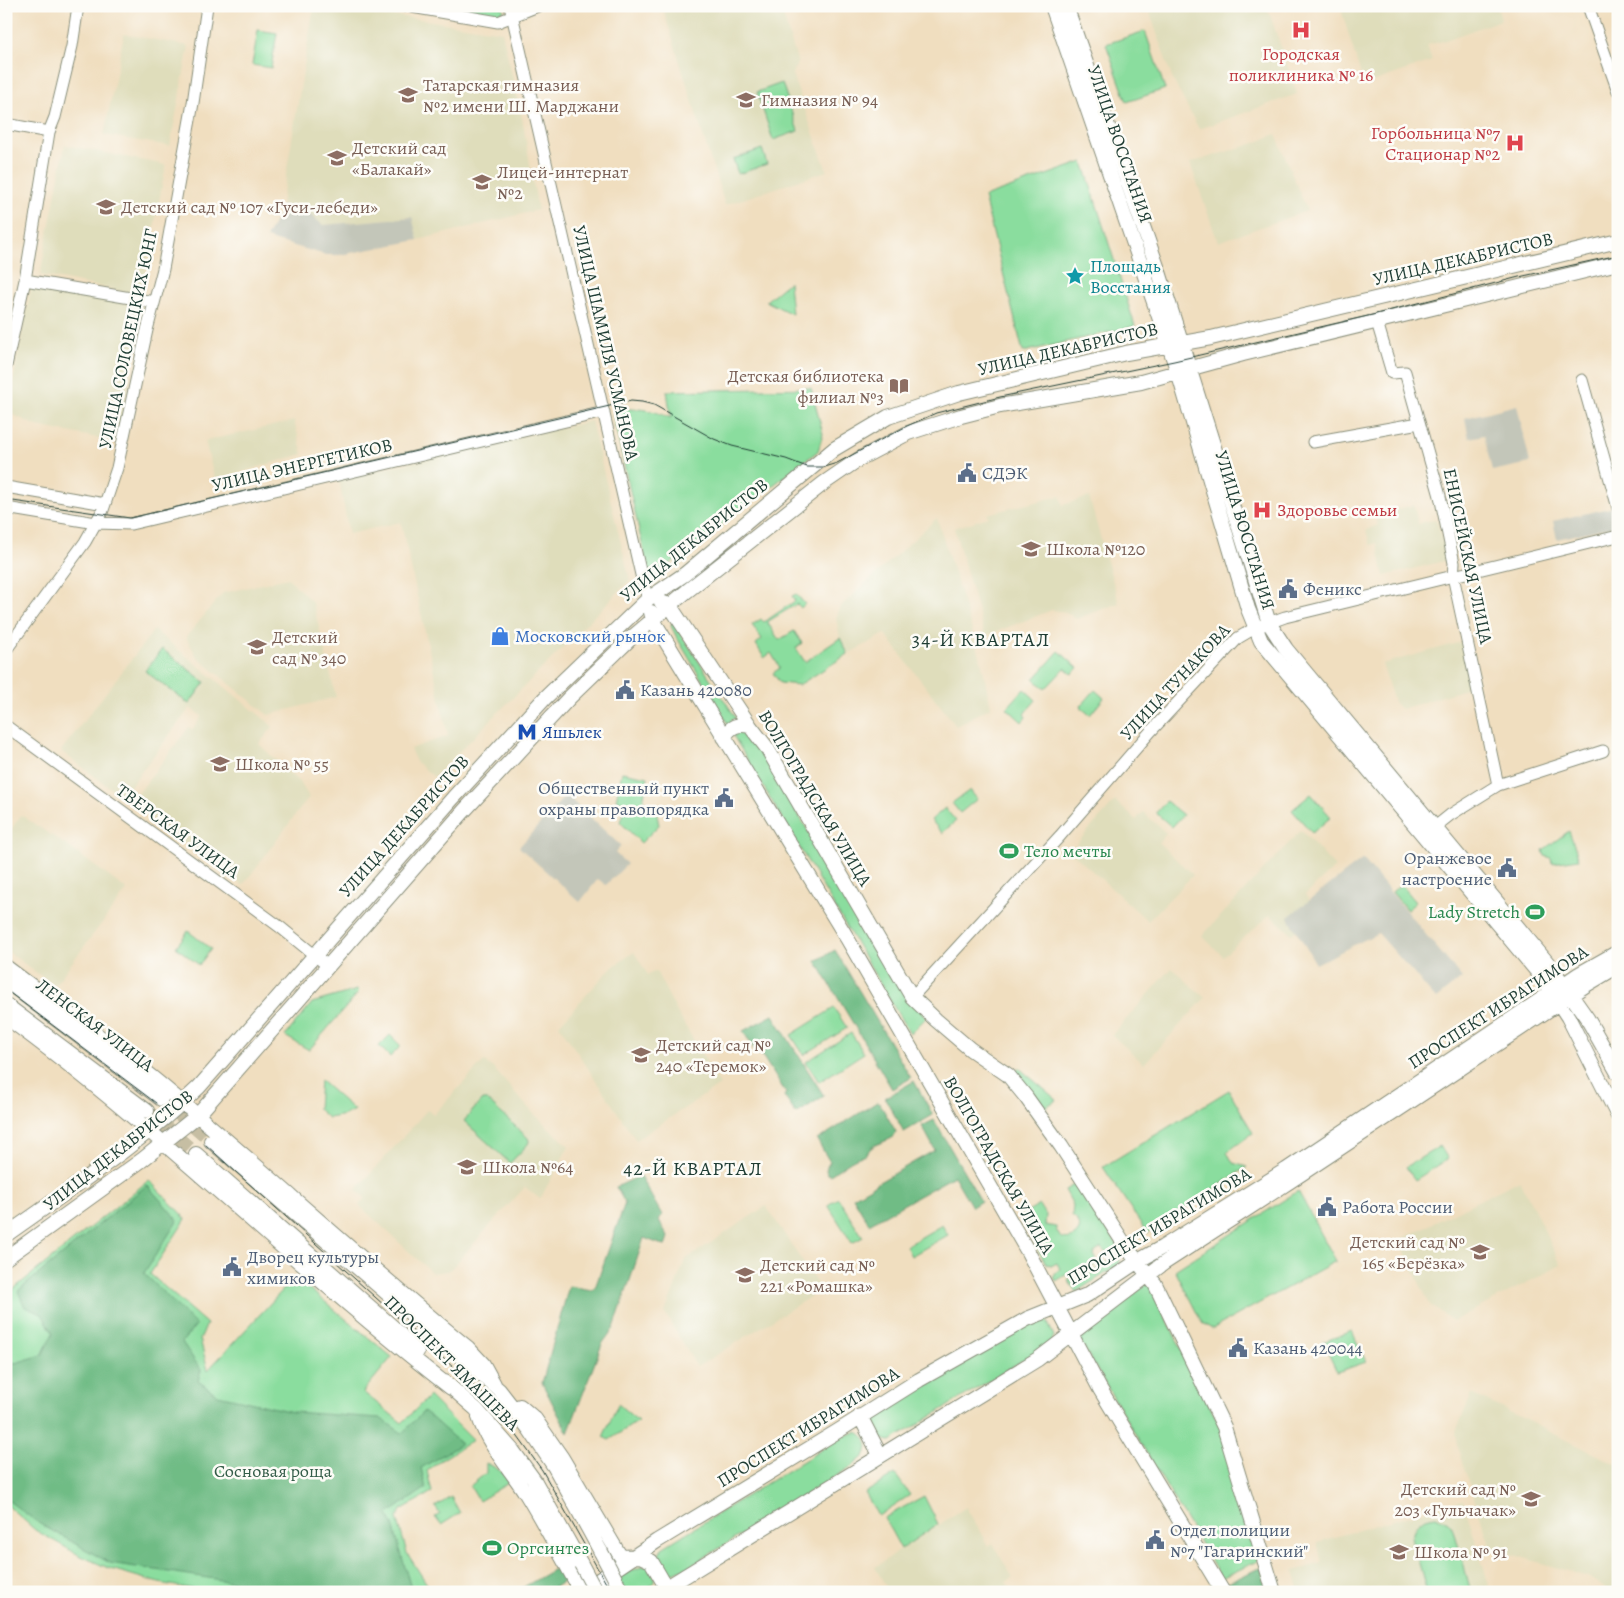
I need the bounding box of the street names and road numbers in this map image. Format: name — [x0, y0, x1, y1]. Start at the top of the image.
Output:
street label: УЛИЦА ВОССТАНИЯ — [1082, 62, 1158, 226]
street label: УЛИЦА ШАМИЛЯ УСМАНОВА — [567, 223, 645, 463]
street label: УЛИЦА СОЛОВЕЦКИХ ЮНГ — [93, 227, 163, 451]
street label: УЛИЦА ДЕКАБРИСТОВ — [1371, 227, 1555, 291]
street label: УЛИЦА ДЕКАБРИСТОВ — [976, 317, 1160, 381]
street label: УЛИЦА ЭНЕРГЕТИКОВ — [209, 433, 395, 497]
street label: УЛИЦА ВОССТАНИЯ — [1209, 447, 1281, 613]
street label: ЕНИСЕЙСКАЯ УЛИЦА — [1438, 466, 1498, 647]
street label: УЛИЦА ДЕКАБРИСТОВ — [615, 473, 773, 607]
street label: УЛИЦА ТУНАКОВА — [1115, 618, 1236, 745]
street label: ВОЛГОГРАДСКАЯ УЛИЦА — [753, 705, 877, 891]
street label: УЛИЦА ДЕКАБРИСТОВ — [334, 750, 474, 902]
street label: ТВЕРСКАЯ УЛИЦА — [111, 778, 245, 884]
street label: ПРОСПЕКТ ИБРАГИМОВА — [1403, 939, 1593, 1074]
street label: ЛЕНСКАЯ УЛИЦА — [31, 973, 159, 1078]
street label: ВОЛГОГРАДСКАЯ УЛИЦА — [938, 1072, 1060, 1259]
street label: УЛИЦА ДЕКАБРИСТОВ — [38, 1084, 198, 1216]
street label: ПРОСПЕКТ ИБРАГИМОВА — [1063, 1161, 1256, 1290]
street label: ПРОСПЕКТ ЯМАШЕВА — [379, 1290, 525, 1436]
street label: ПРОСПЕКТ ИБРАГИМОВА — [713, 1361, 904, 1493]

